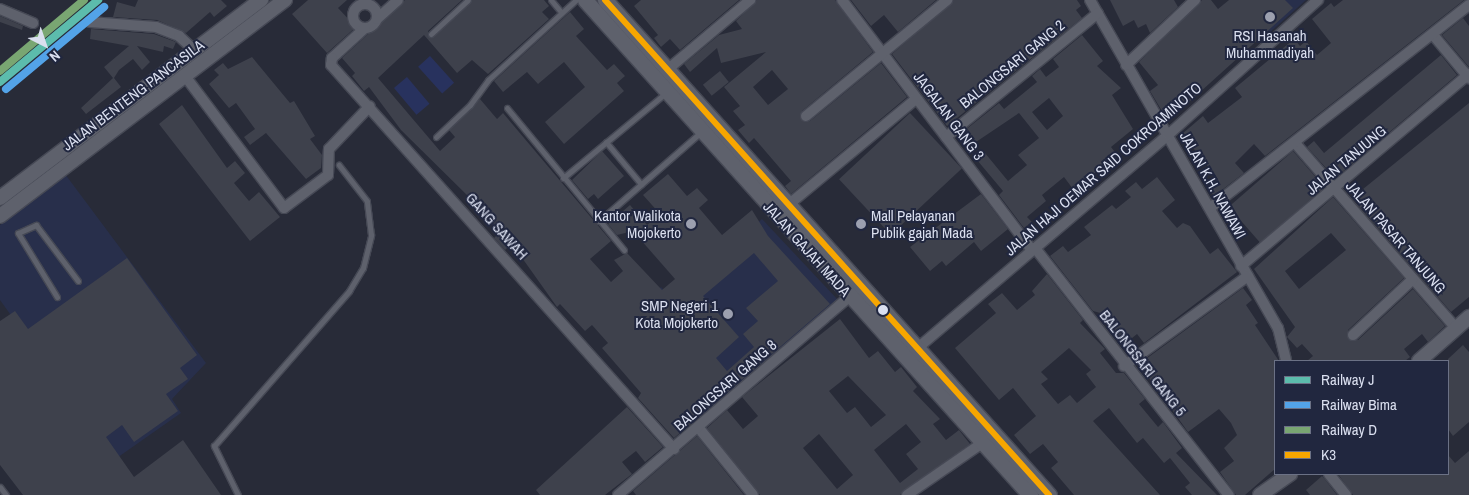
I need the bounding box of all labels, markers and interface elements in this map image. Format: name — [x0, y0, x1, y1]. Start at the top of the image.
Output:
marker: RSI Hasanah Muhammadiyah — [1263, 10, 1277, 24]
street label: BALONGSARI GANG 2 — [956, 16, 1068, 112]
north arrow — [20, 20, 70, 70]
place label: RSI Hasanah Muhammadiyah — [1226, 26, 1314, 61]
street label: JALAN BENTENG PANCASILA — [59, 36, 207, 154]
text: N — [46, 47, 64, 66]
street label: JAGALAN GANG 3 — [910, 68, 988, 164]
street label: JALAN HAJI OEMAR SAID COKROAMINOTO — [1001, 79, 1205, 259]
street label: JALAN TANJUNG — [1302, 121, 1390, 199]
street label: JALAN K.H. NAWAWI — [1176, 128, 1250, 242]
street label: JALAN PASAR TANJUNG — [1342, 177, 1450, 297]
street label: GANG SAWAH — [462, 189, 532, 263]
street label: JALAN GAJAH MADA — [760, 198, 854, 300]
place label: Kantor Walikota Mojokerto — [594, 206, 681, 241]
place label: Mall Pelayanan Publik gajah Mada — [871, 206, 973, 241]
marker: Kantor Walikota Mojokerto — [685, 218, 697, 230]
marker: Mall Pelayanan Publik gajah Mada — [855, 218, 867, 230]
place label: SMP Negeri 1 Kota Mojokerto — [635, 296, 718, 331]
unlabelled marker — [878, 305, 888, 315]
street label: BALONGSARI GANG 5 — [1096, 306, 1190, 420]
marker: SMP Negeri 1 Kota Mojokerto — [722, 308, 734, 320]
street label: BALONGSARI GANG 8 — [670, 336, 780, 434]
legend — [1274, 360, 1449, 475]
text: Railway J — [1321, 369, 1374, 390]
text: Railway Bima — [1321, 394, 1397, 415]
text: Railway D — [1321, 419, 1377, 440]
text: K3 — [1321, 444, 1336, 465]

